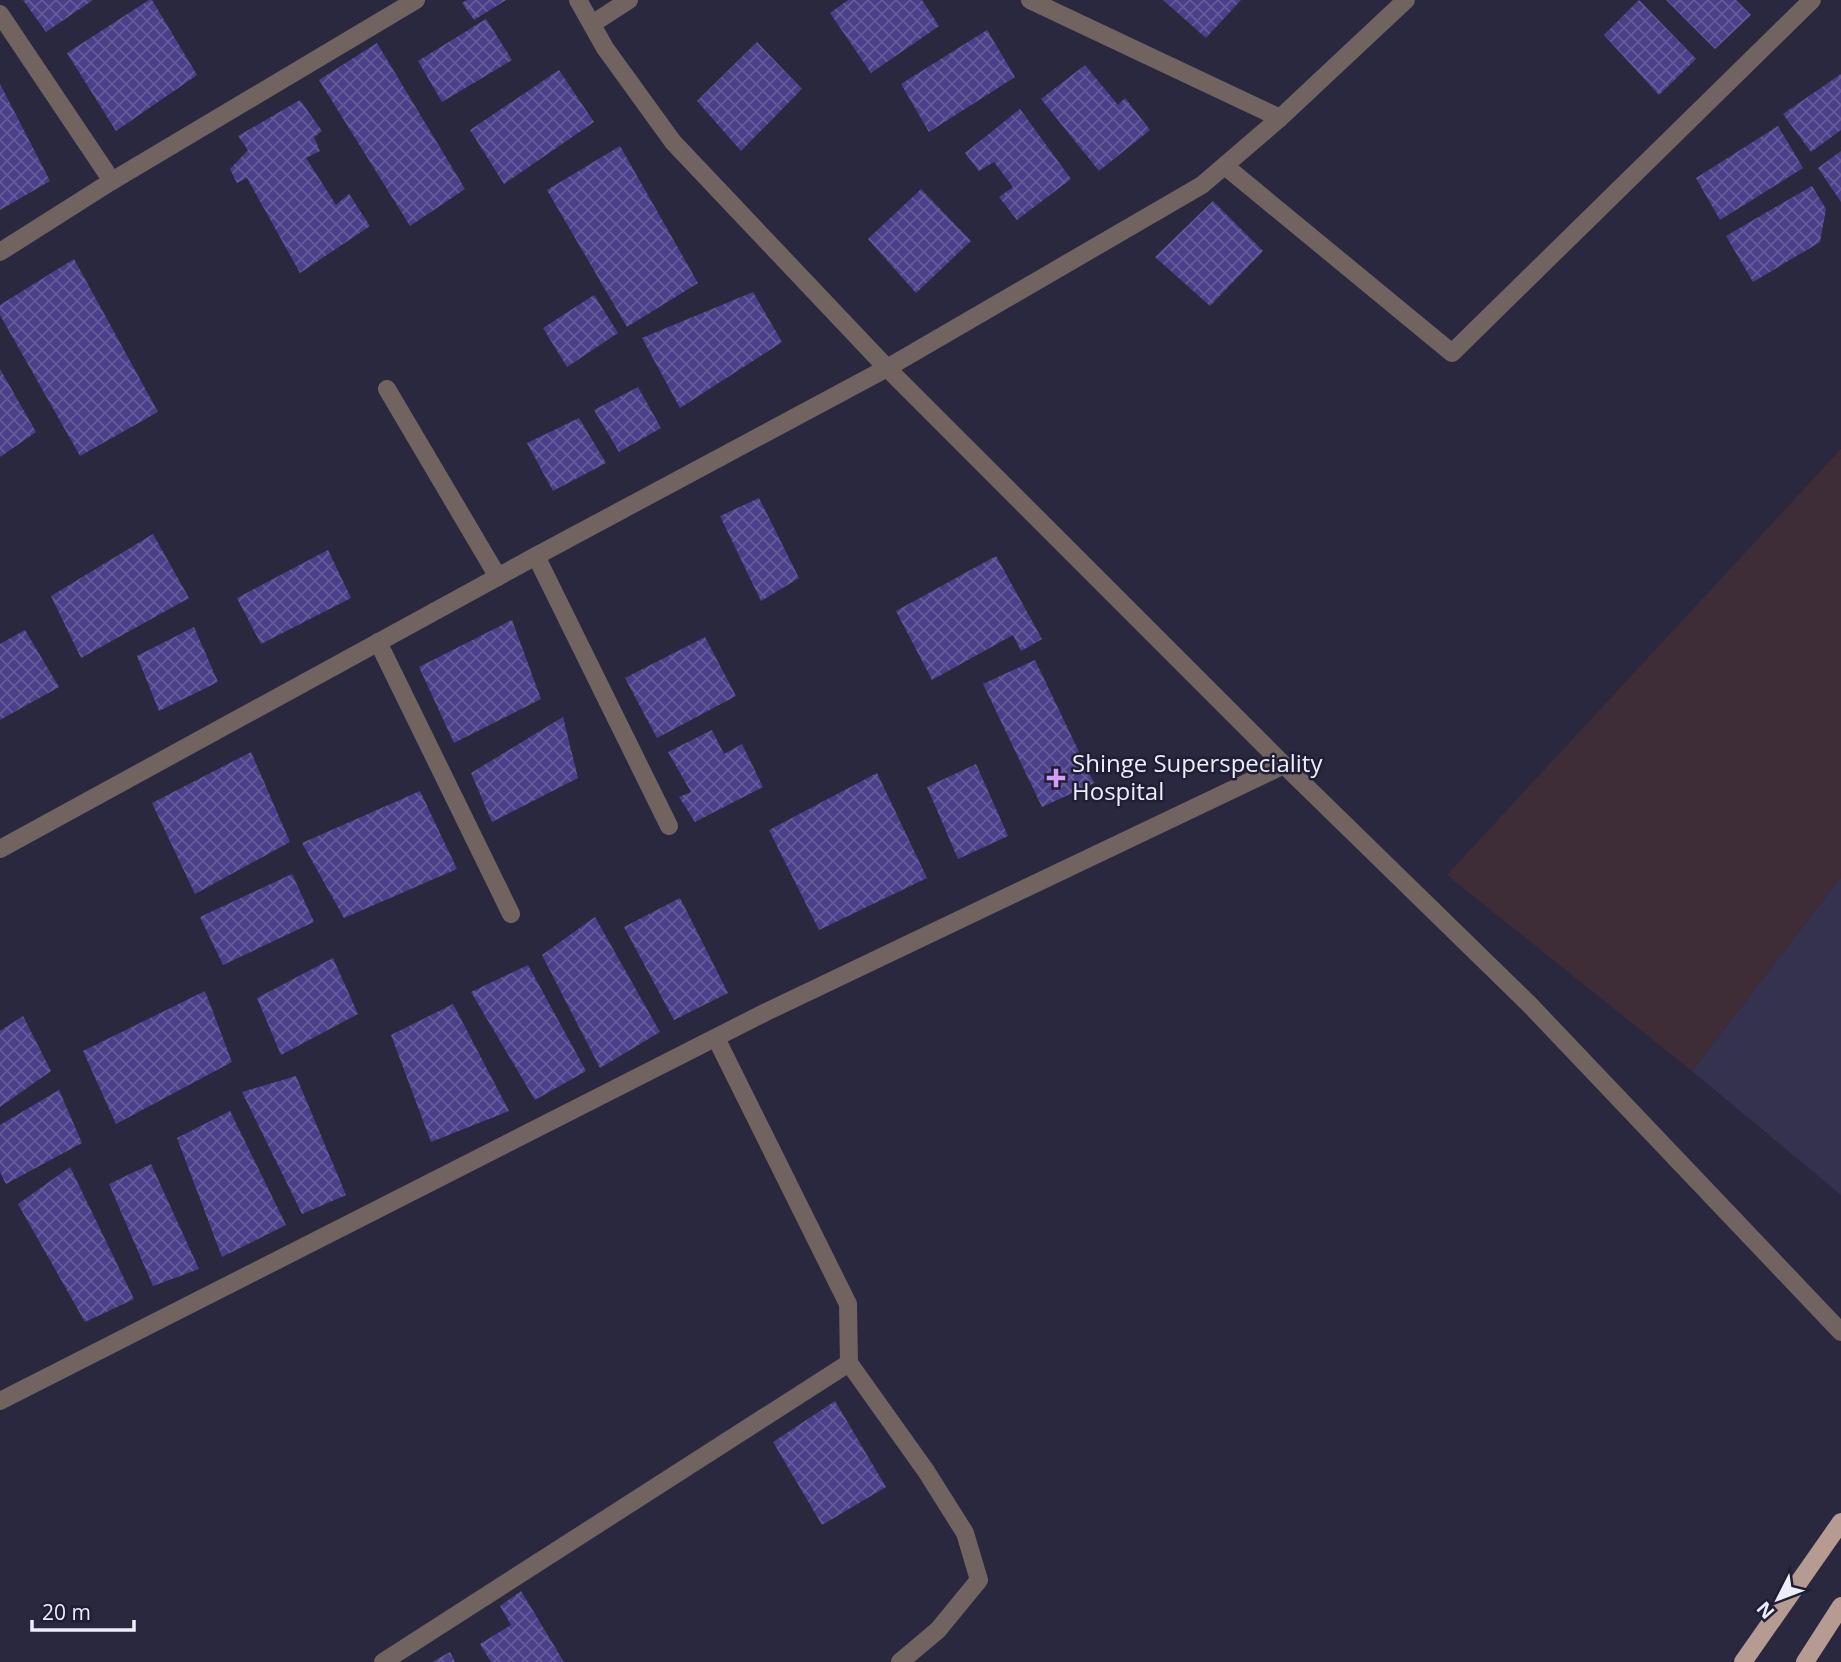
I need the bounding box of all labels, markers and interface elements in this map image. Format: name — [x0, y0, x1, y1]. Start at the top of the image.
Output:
place label: Shinge Superspeciality Hospital — [1072, 746, 1323, 807]
marker: Shinge Superspeciality Hospital — [1046, 768, 1066, 788]
north arrow — [1743, 1564, 1813, 1634]
scale bar — [32, 1588, 133, 1632]
text: N — [1751, 1596, 1780, 1625]
text: 20 m — [42, 1598, 91, 1626]

